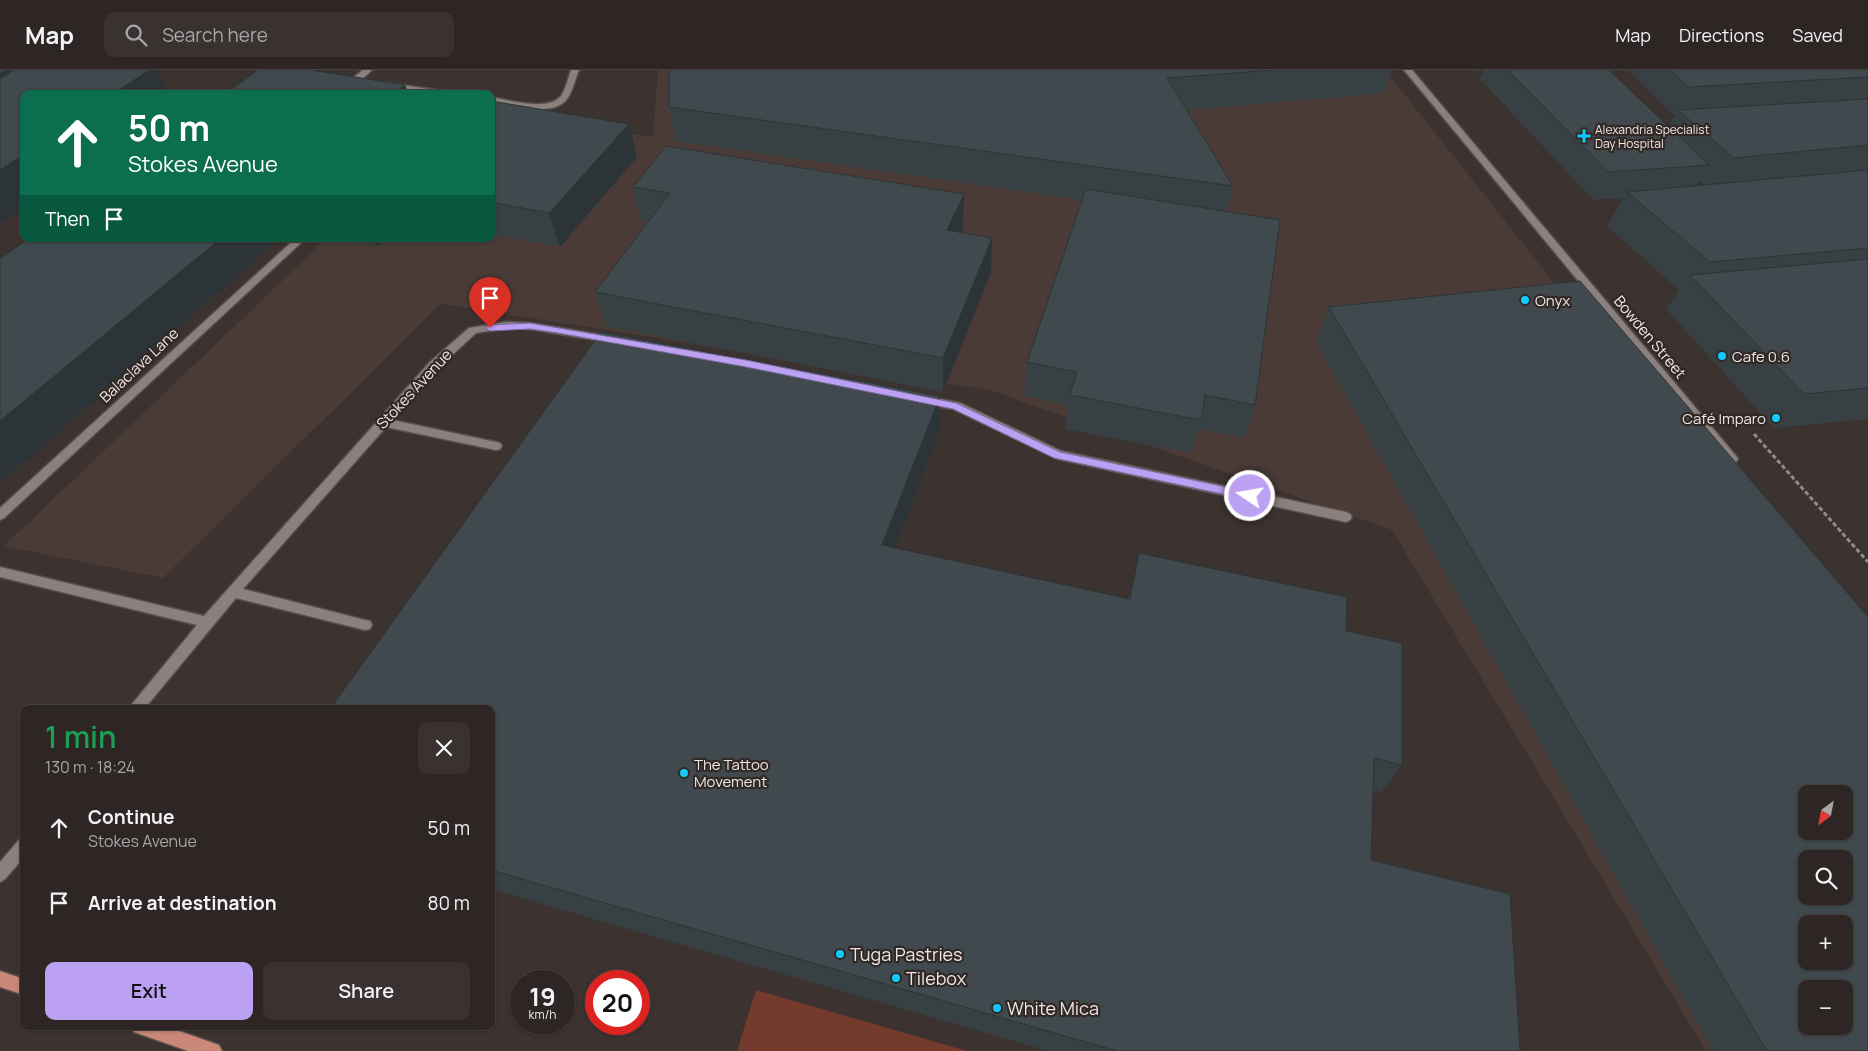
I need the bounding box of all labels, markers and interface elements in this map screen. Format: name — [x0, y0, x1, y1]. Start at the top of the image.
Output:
search box — [104, 12, 454, 57]
text: Map — [25, 18, 74, 51]
icon: search — [122, 21, 150, 49]
text: Search here — [162, 22, 268, 48]
text: Map — [1615, 23, 1651, 47]
text: Directions — [1679, 23, 1764, 47]
text: Saved — [1792, 23, 1843, 47]
text: 50 m — [128, 104, 210, 152]
icon: ahead — [45, 110, 110, 175]
place label: Alexandria Specialist Day Hospital — [1595, 121, 1710, 152]
marker: Alexandria Specialist Day Hospital — [1577, 129, 1591, 143]
text: Stokes Avenue — [128, 149, 278, 179]
icon: arrive — [100, 205, 128, 233]
text: Then — [45, 206, 90, 232]
pin — [469, 277, 511, 328]
icon: arrive — [476, 284, 504, 312]
place label: Onyx — [1535, 290, 1570, 311]
street label: Bowden Street — [1609, 291, 1691, 383]
marker: Onyx — [1519, 294, 1531, 306]
street label: Balaclava Lane — [95, 323, 183, 407]
street label: Stokes Avenue — [371, 344, 457, 434]
place label: Cafe 0.6 — [1732, 346, 1790, 367]
marker: Cafe 0.6 — [1716, 350, 1728, 362]
place label: Café Imparo — [1682, 408, 1766, 429]
marker: Café Imparo — [1770, 412, 1782, 424]
position arrow — [1223, 469, 1275, 521]
text: 1 min — [45, 716, 117, 757]
button: close — [418, 722, 470, 774]
place label: The Tattoo Movement — [694, 754, 769, 792]
text: 130 m · 18:24 — [45, 756, 135, 778]
marker: The Tattoo Movement — [678, 767, 690, 779]
north arrow — [1798, 785, 1852, 840]
map controls — [1798, 785, 1853, 1035]
text: Continue — [88, 804, 174, 830]
icon: ahead — [45, 814, 73, 842]
text: 50 m — [428, 815, 470, 841]
text: Stokes Avenue — [88, 830, 197, 852]
button: search — [1798, 850, 1853, 905]
icon: arrive — [45, 889, 73, 917]
text: Arrive at destination — [88, 890, 277, 916]
text: 80 m — [427, 890, 470, 916]
button: + — [1798, 915, 1853, 970]
place label: Tuga Pastries — [850, 942, 963, 966]
marker: Tuga Pastries — [834, 948, 846, 960]
button: Exit — [45, 962, 253, 1020]
button: Share — [263, 962, 470, 1020]
place label: Tilebox — [906, 966, 967, 990]
speed limit sign: 20 — [585, 970, 650, 1035]
marker: Tilebox — [890, 972, 902, 984]
text: 19 — [529, 979, 556, 1014]
button: − — [1798, 980, 1853, 1035]
place label: White Mica — [1007, 996, 1099, 1020]
marker: White Mica — [991, 1002, 1003, 1014]
text: km/h — [529, 1006, 556, 1023]

